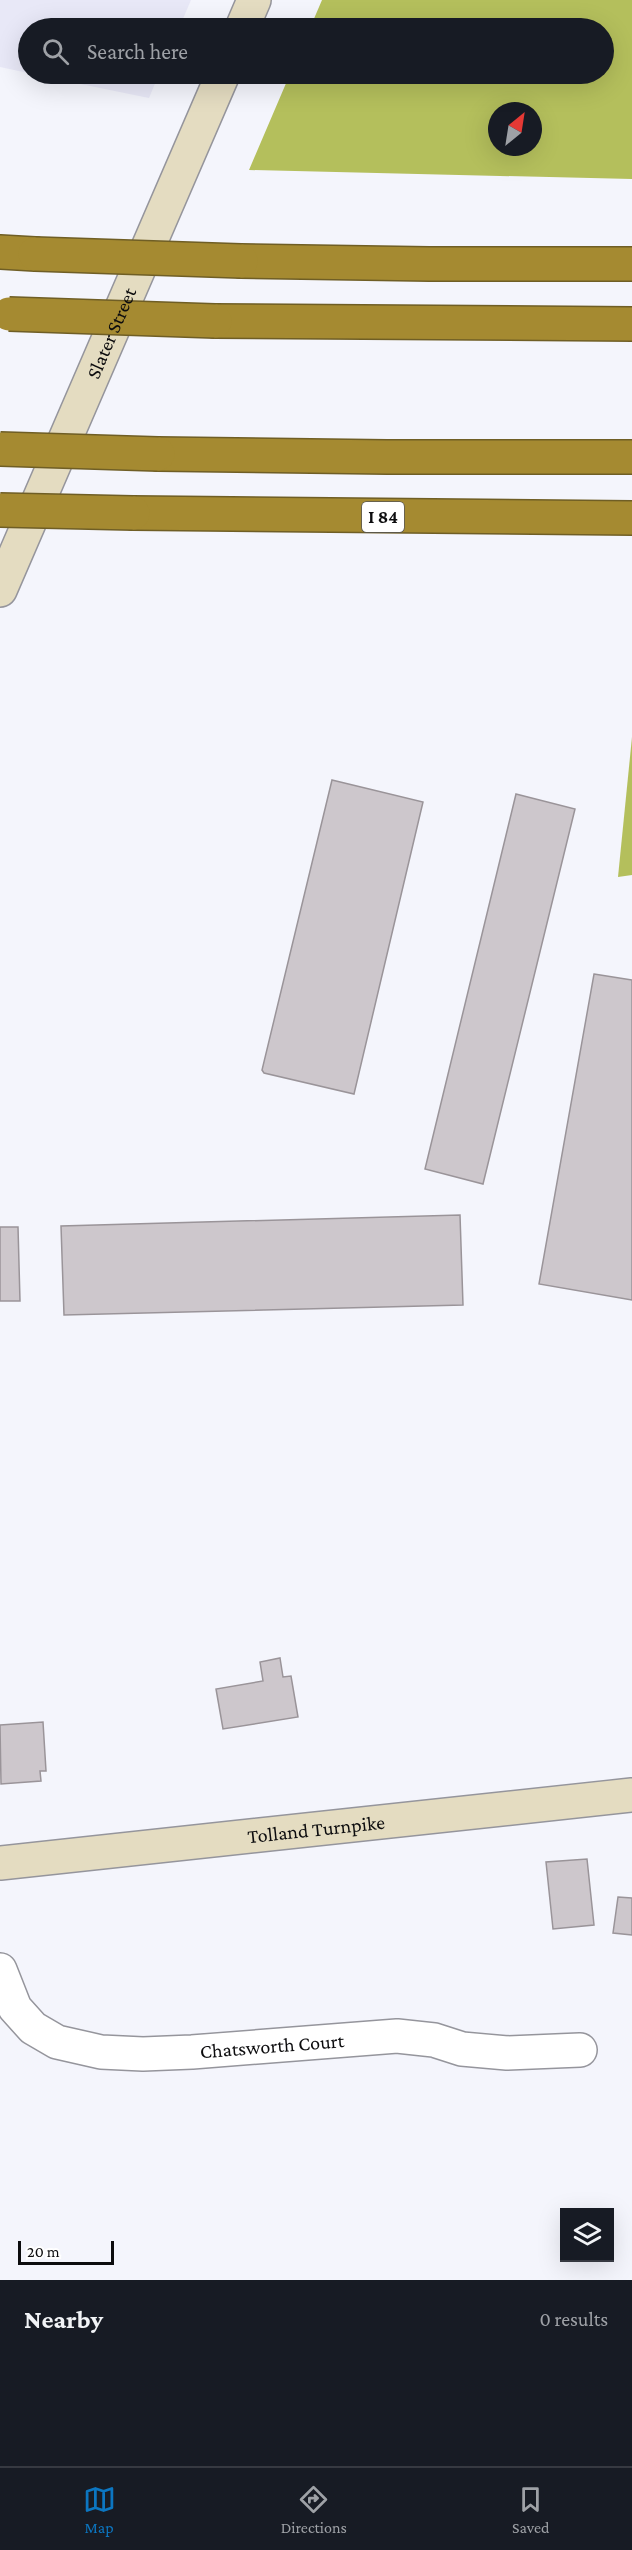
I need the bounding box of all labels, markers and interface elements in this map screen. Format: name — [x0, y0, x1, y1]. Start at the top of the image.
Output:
search box — [18, 18, 614, 84]
icon: search — [39, 35, 72, 68]
text: Search here — [87, 39, 188, 64]
north arrow — [488, 102, 542, 156]
street label: Slater Street — [82, 284, 141, 382]
road number: I 84 — [362, 502, 404, 532]
street label: Tolland Turnpike — [246, 1811, 386, 1847]
street label: Chatsworth Court — [199, 2029, 345, 2062]
map controls — [560, 2208, 614, 2262]
button: layers — [560, 2208, 614, 2262]
scale bar — [18, 2238, 114, 2266]
text: 20 m — [27, 2243, 60, 2260]
text: Nearby — [24, 2305, 103, 2334]
text: 0 results — [539, 2308, 608, 2330]
tab: Map — [83, 2483, 116, 2536]
tab: Directions — [281, 2483, 347, 2536]
tab: Saved — [512, 2483, 549, 2536]

